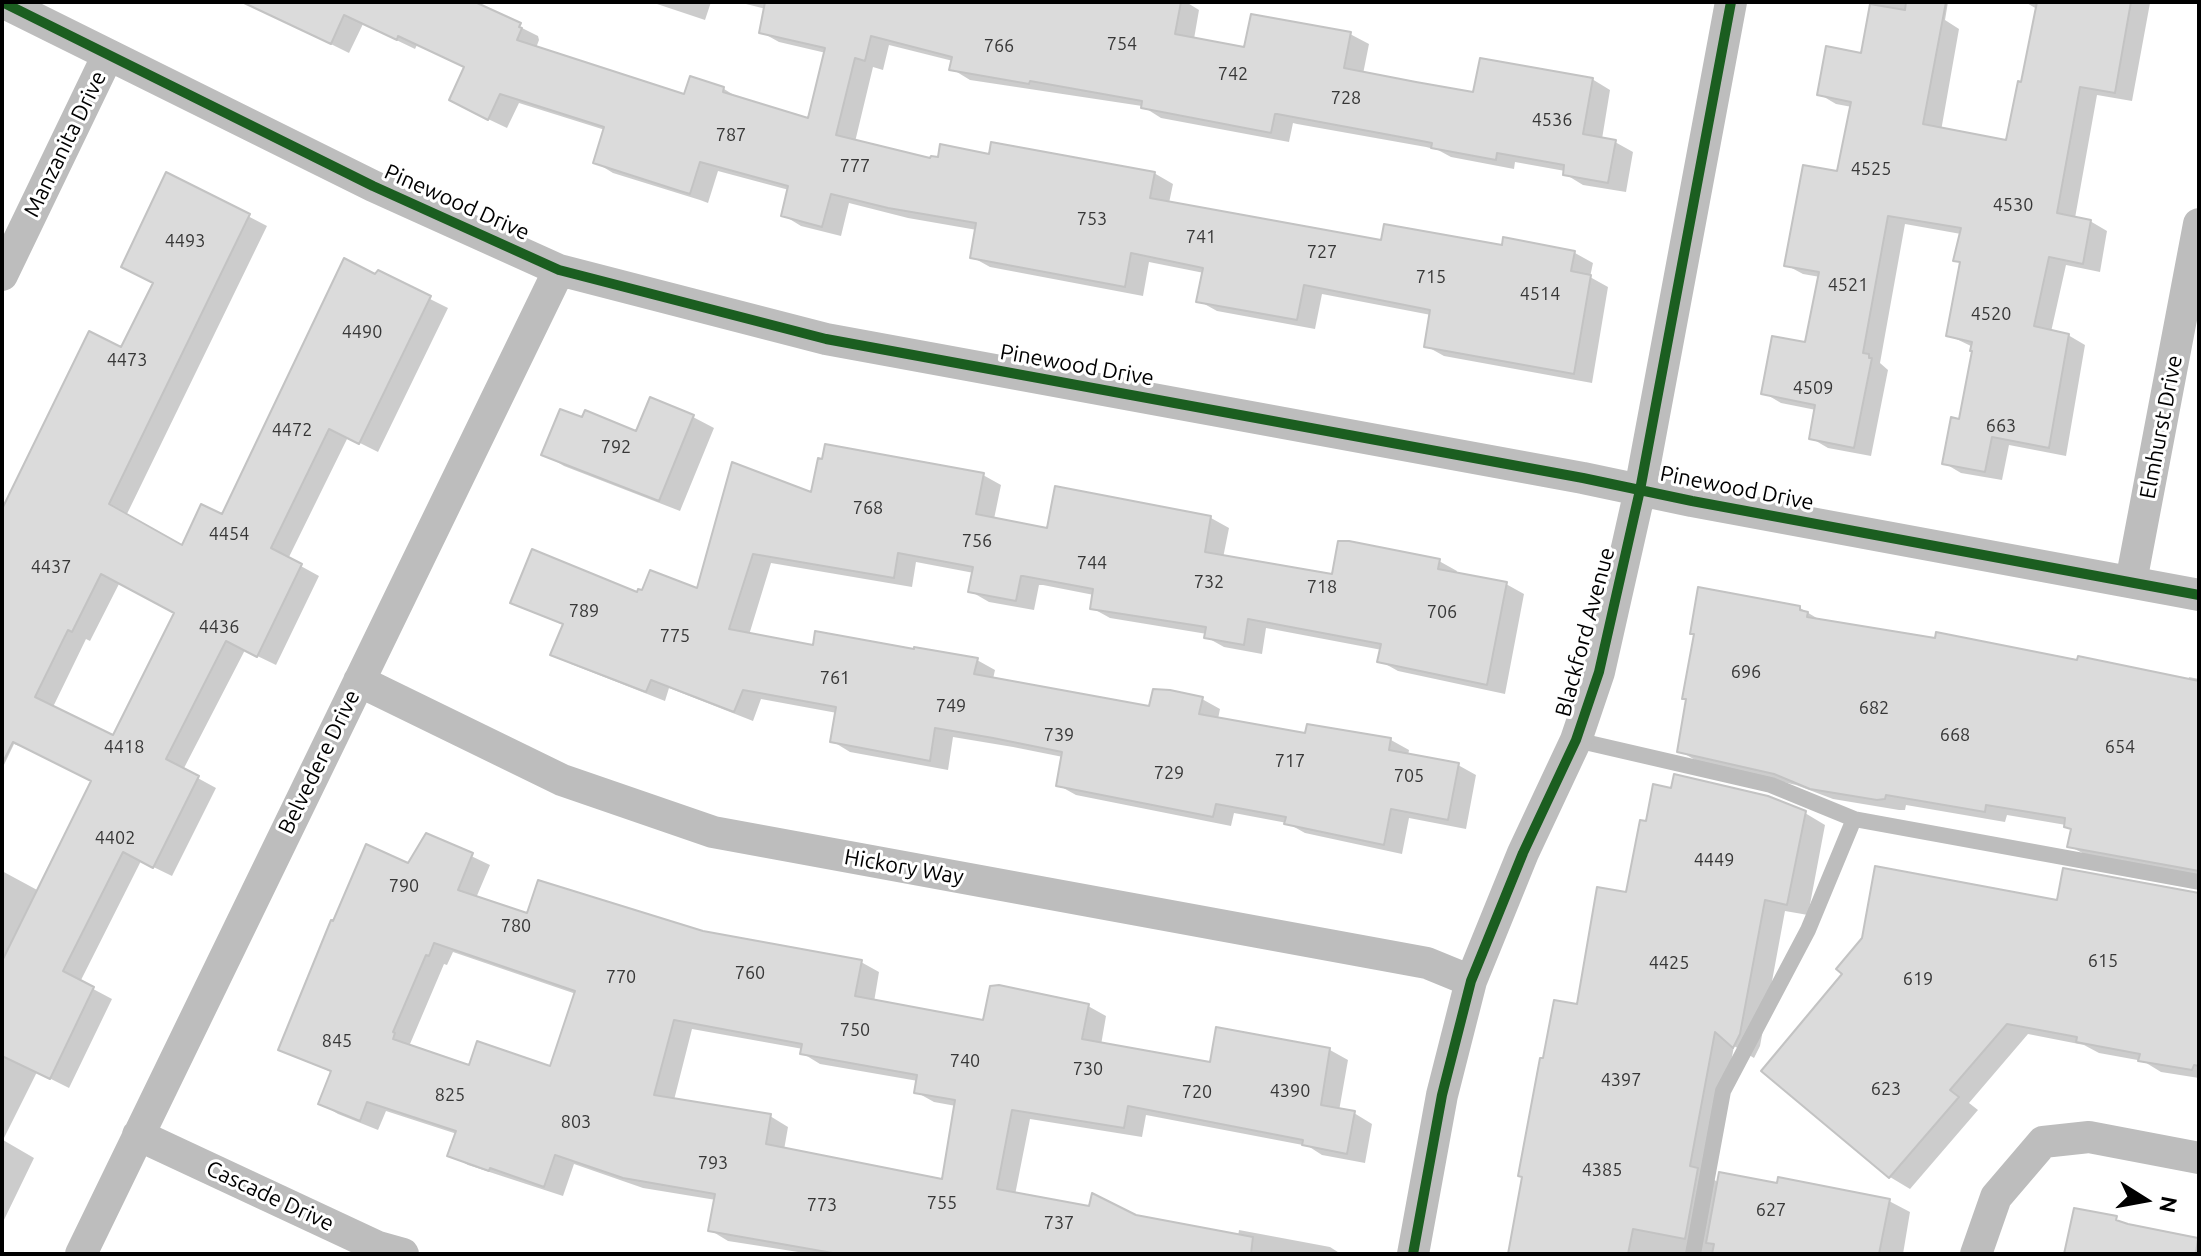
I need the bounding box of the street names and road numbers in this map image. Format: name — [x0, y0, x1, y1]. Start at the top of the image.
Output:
street label: Manzanita Drive — [18, 67, 112, 221]
street label: Pinewood Drive — [380, 158, 534, 246]
street label: Pinewood Drive — [998, 338, 1156, 392]
street label: Elmhurst Drive — [2134, 353, 2188, 501]
street label: Pinewood Drive — [1658, 460, 1816, 516]
street label: Blackford Avenue — [1550, 545, 1620, 719]
street label: Belvedere Drive — [273, 686, 365, 838]
street label: Hickory Way — [842, 844, 966, 890]
street label: Cascade Drive — [202, 1155, 338, 1237]

